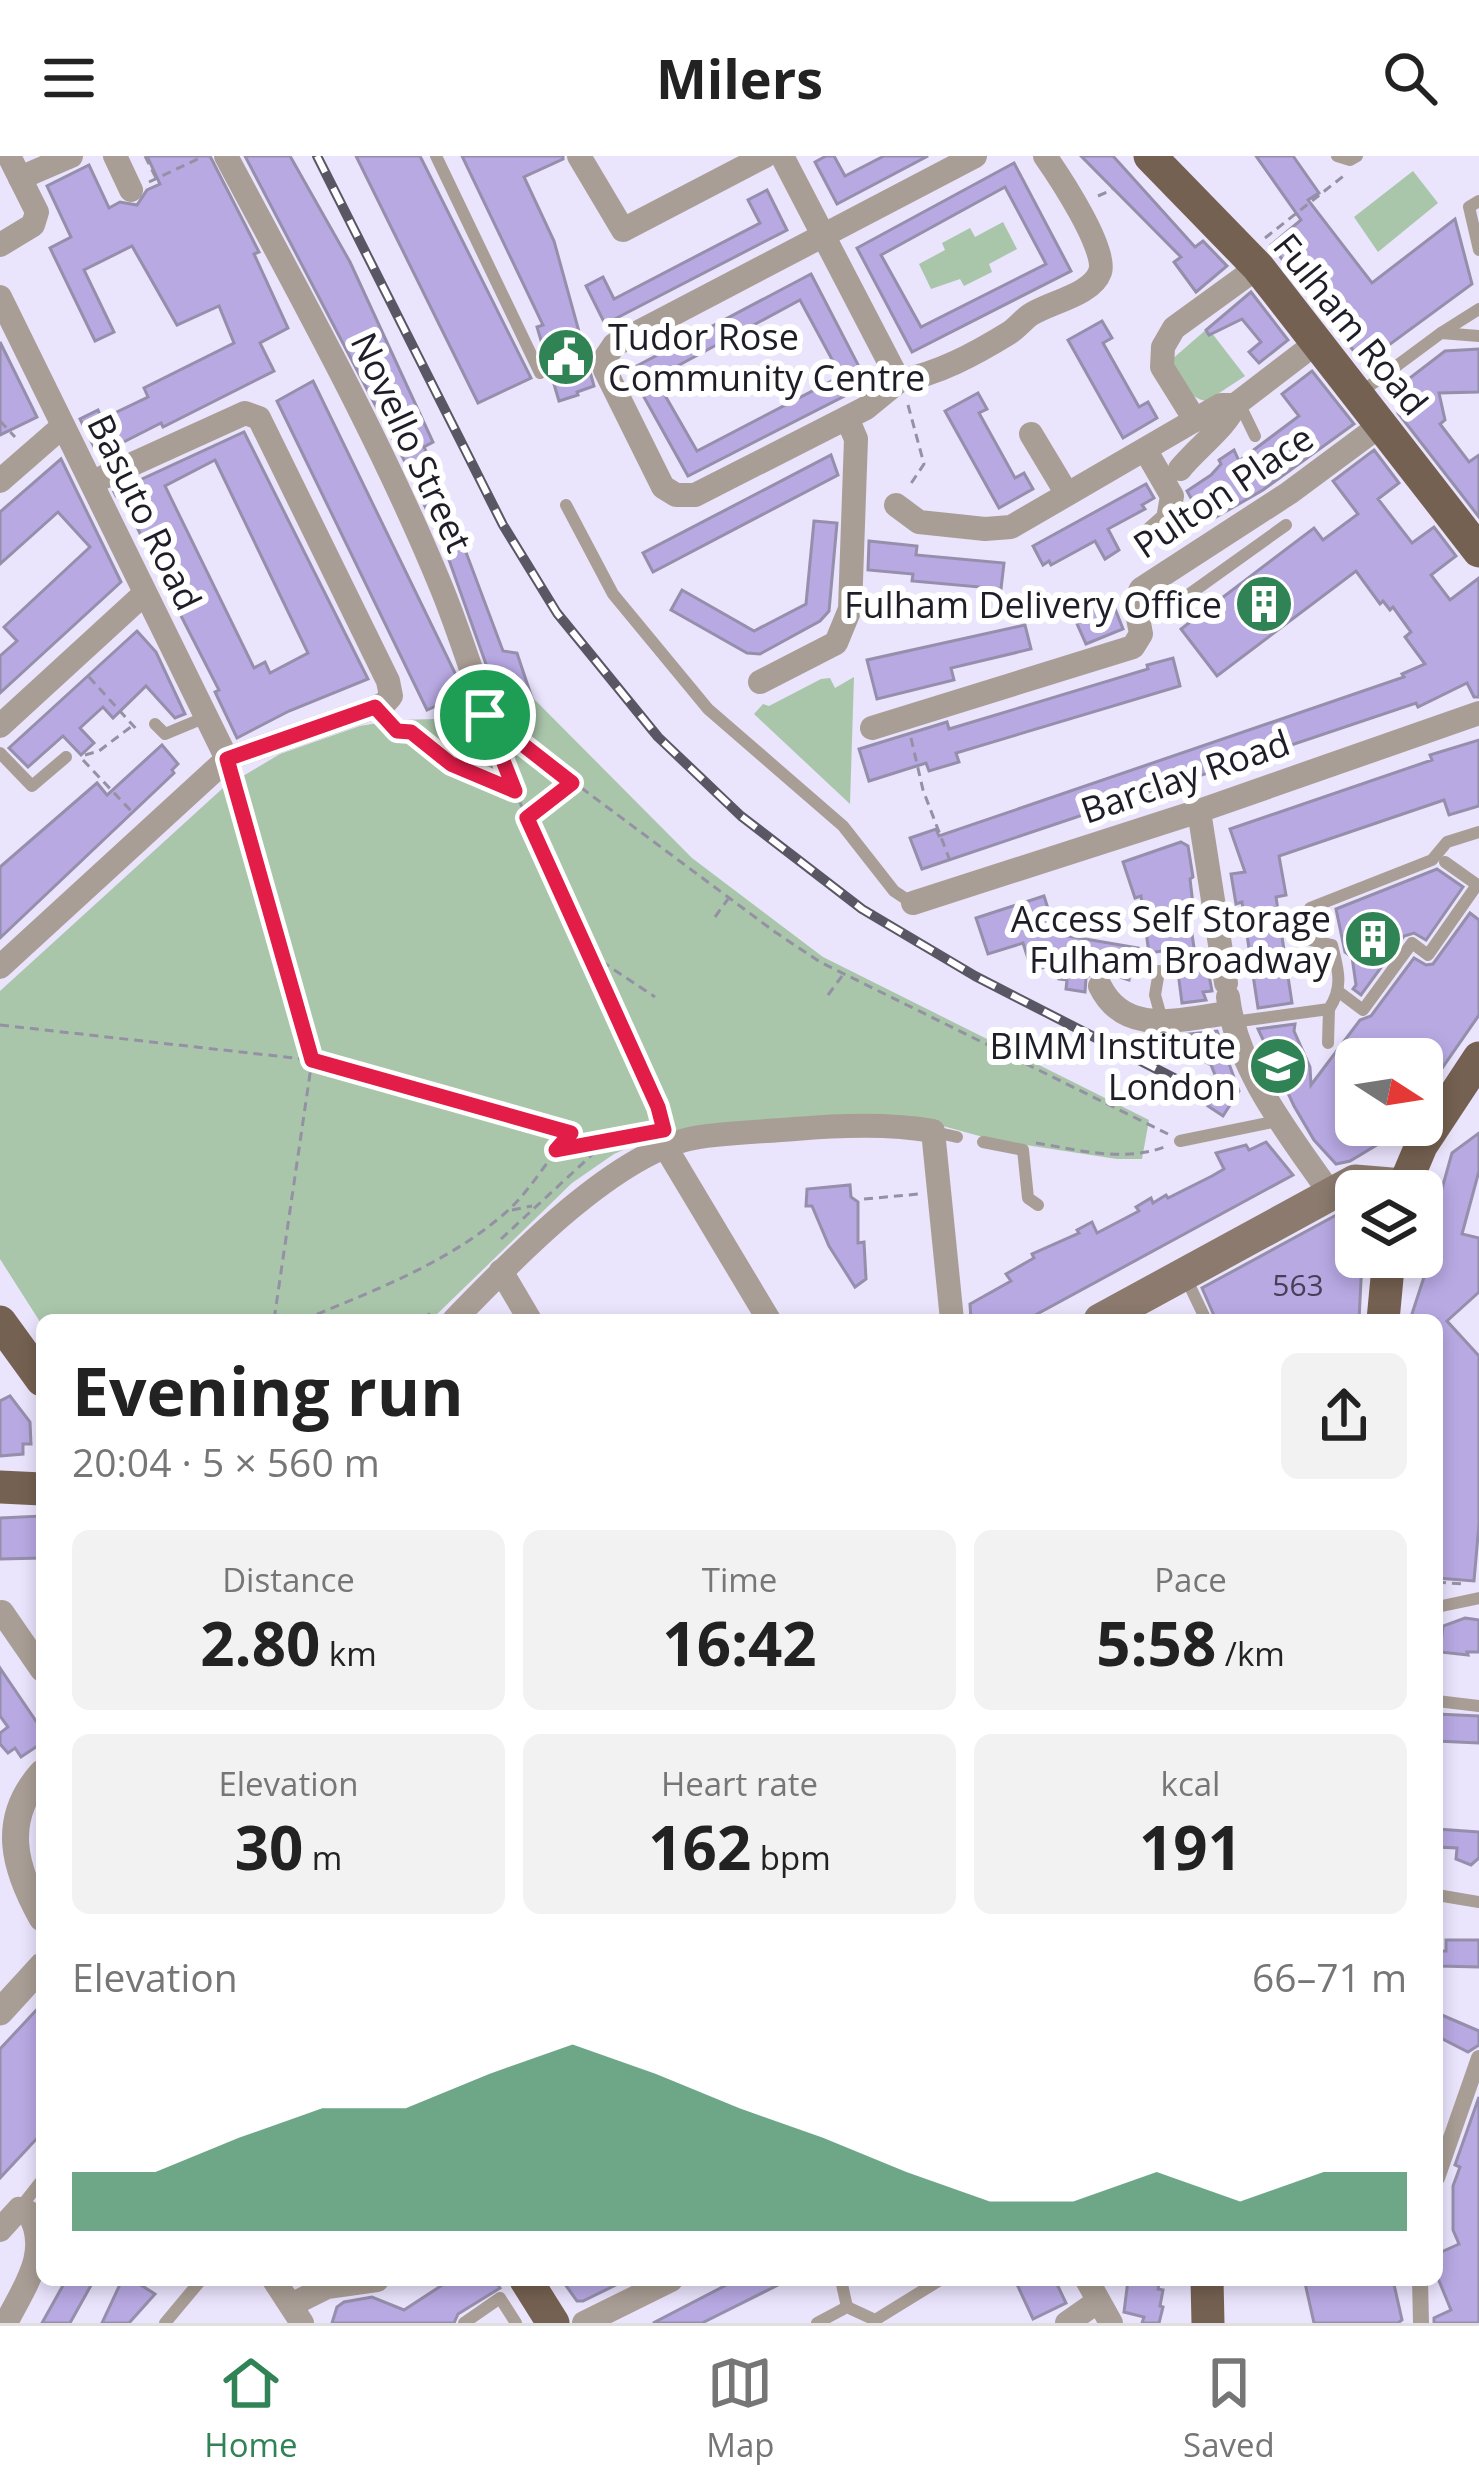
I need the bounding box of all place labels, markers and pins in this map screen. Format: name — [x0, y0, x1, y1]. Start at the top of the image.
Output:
place label: Tudor Rose Community Centre — [608, 312, 925, 402]
public building icon: Tudor Rose Community Centre — [535, 326, 597, 388]
building icon: Fulham Delivery Office — [1233, 573, 1295, 635]
place label: Fulham Delivery Office — [844, 580, 1222, 629]
pin — [434, 664, 536, 766]
place label: Access Self Storage Fulham Broadway — [1011, 894, 1332, 984]
building icon: Access Self Storage Fulham Broadway — [1342, 908, 1404, 970]
place label: BIMM Institute London — [989, 1021, 1236, 1111]
school or university icon: BIMM Institute London — [1247, 1035, 1309, 1097]

